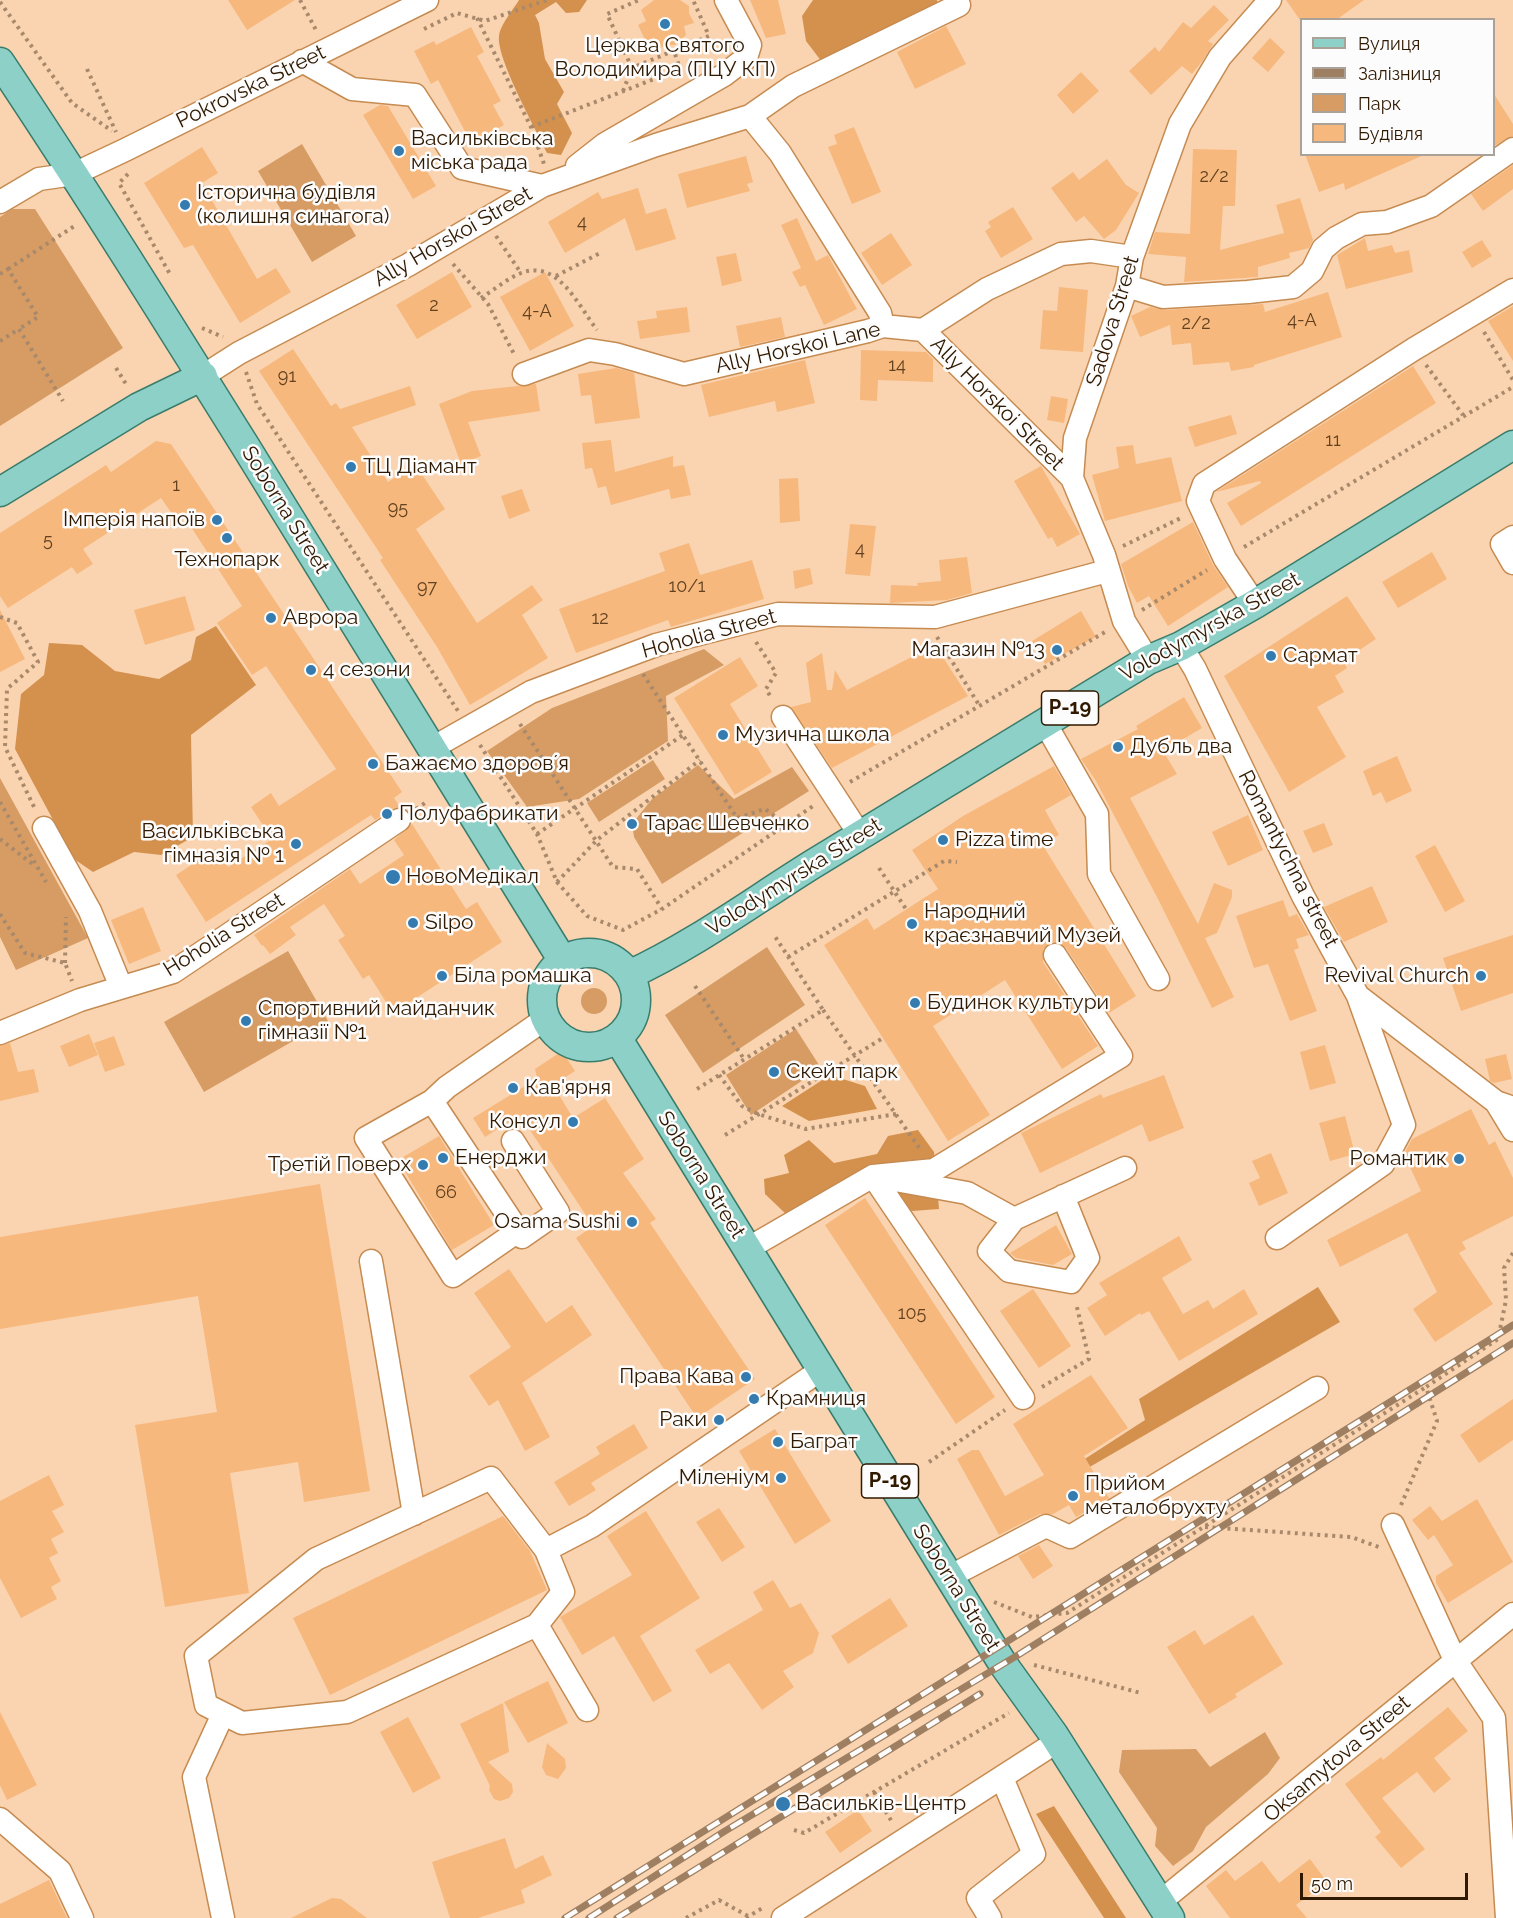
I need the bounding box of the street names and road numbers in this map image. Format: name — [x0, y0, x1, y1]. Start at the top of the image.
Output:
street label: Pokrovska Street — [172, 40, 330, 134]
street label: Ally Horskoi Street — [369, 181, 537, 293]
street label: Sadova Street — [1081, 253, 1145, 389]
street label: Ally Horskoi Lane — [713, 317, 883, 379]
street label: Ally Horskoi Street — [925, 332, 1069, 476]
street label: Soborna Street — [236, 442, 334, 578]
street label: Volodymyrska Street — [1116, 567, 1304, 687]
street label: Hoholia Street — [639, 604, 779, 664]
road number: Р-19 — [1042, 691, 1098, 725]
street label: Romantychna street — [1232, 766, 1344, 952]
street label: Volodymyrska Street — [702, 813, 886, 941]
street label: Hoholia Street — [159, 888, 289, 982]
street label: Soborna Street — [652, 1107, 750, 1243]
road number: Р-19 — [862, 1464, 918, 1498]
street label: Soborna Street — [907, 1520, 1005, 1656]
street label: Oksamytova Street — [1258, 1690, 1416, 1828]

